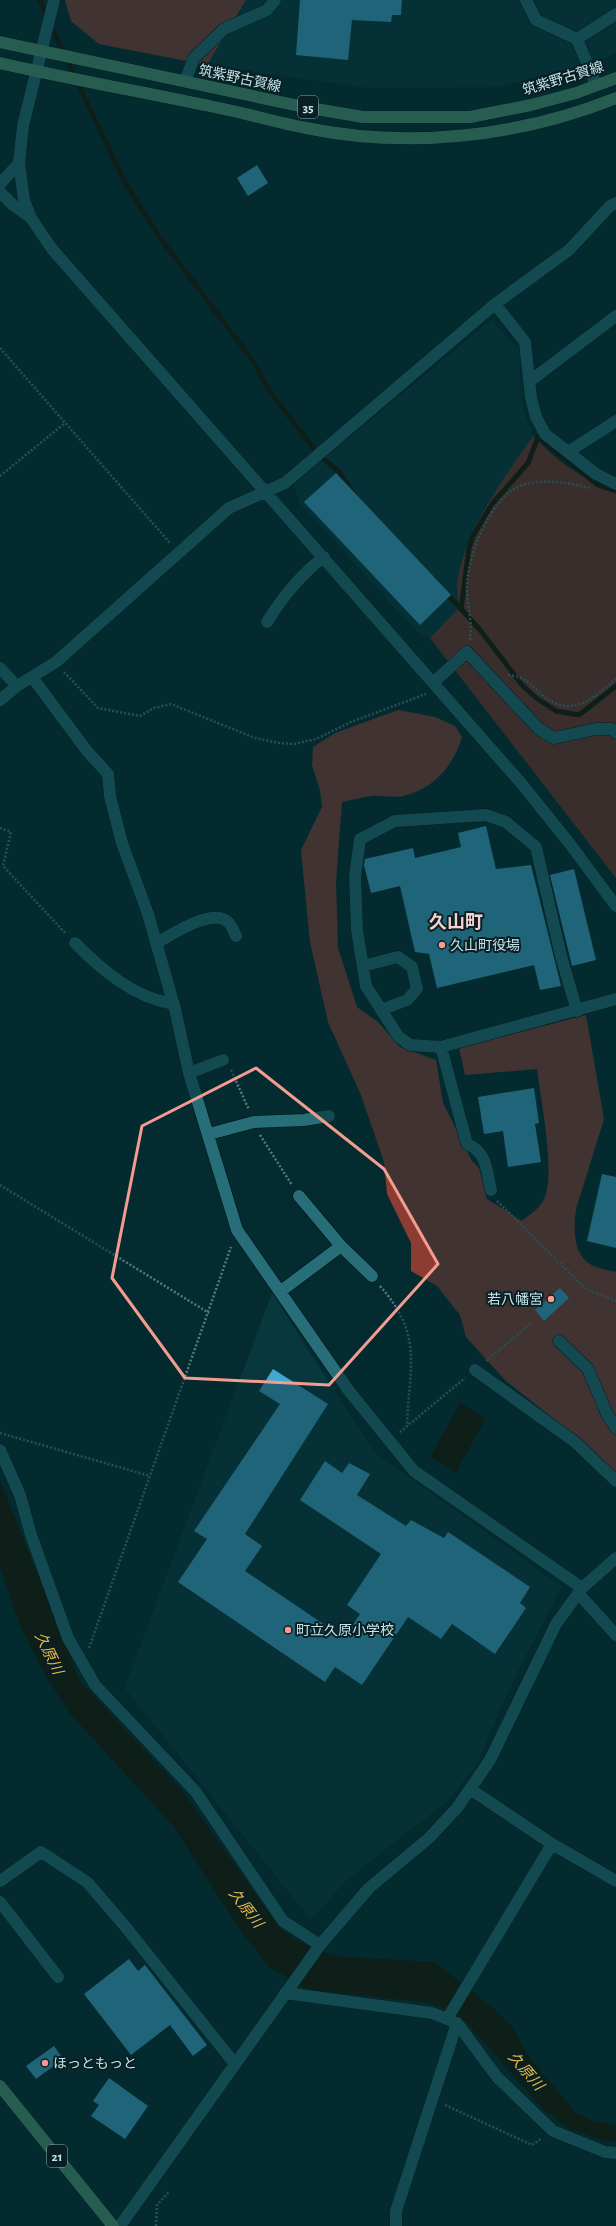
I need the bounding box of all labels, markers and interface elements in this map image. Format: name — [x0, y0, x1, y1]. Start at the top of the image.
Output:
street label: 筑紫野古賀線 — [521, 59, 606, 98]
street label: 筑紫野古賀線 — [197, 62, 283, 95]
road number: 35 — [298, 96, 318, 118]
district label: 久山町 — [429, 912, 483, 932]
place label: 久山町役場 — [450, 938, 520, 953]
marker: 久山町役場 — [437, 940, 447, 950]
place label: 若八幡宮 — [487, 1292, 543, 1307]
marker: 若八幡宮 — [546, 1294, 556, 1304]
place label: 町立久原小学校 — [296, 1623, 394, 1638]
marker: 町立久原小学校 — [283, 1625, 293, 1635]
water label: 久原川 — [32, 1629, 67, 1679]
water label: 久原川 — [226, 1885, 267, 1932]
water label: 久原川 — [505, 2049, 548, 2095]
place label: ほっともっと — [53, 2056, 137, 2071]
marker: ほっともっと — [40, 2058, 50, 2068]
road number: 21 — [47, 2145, 67, 2167]

